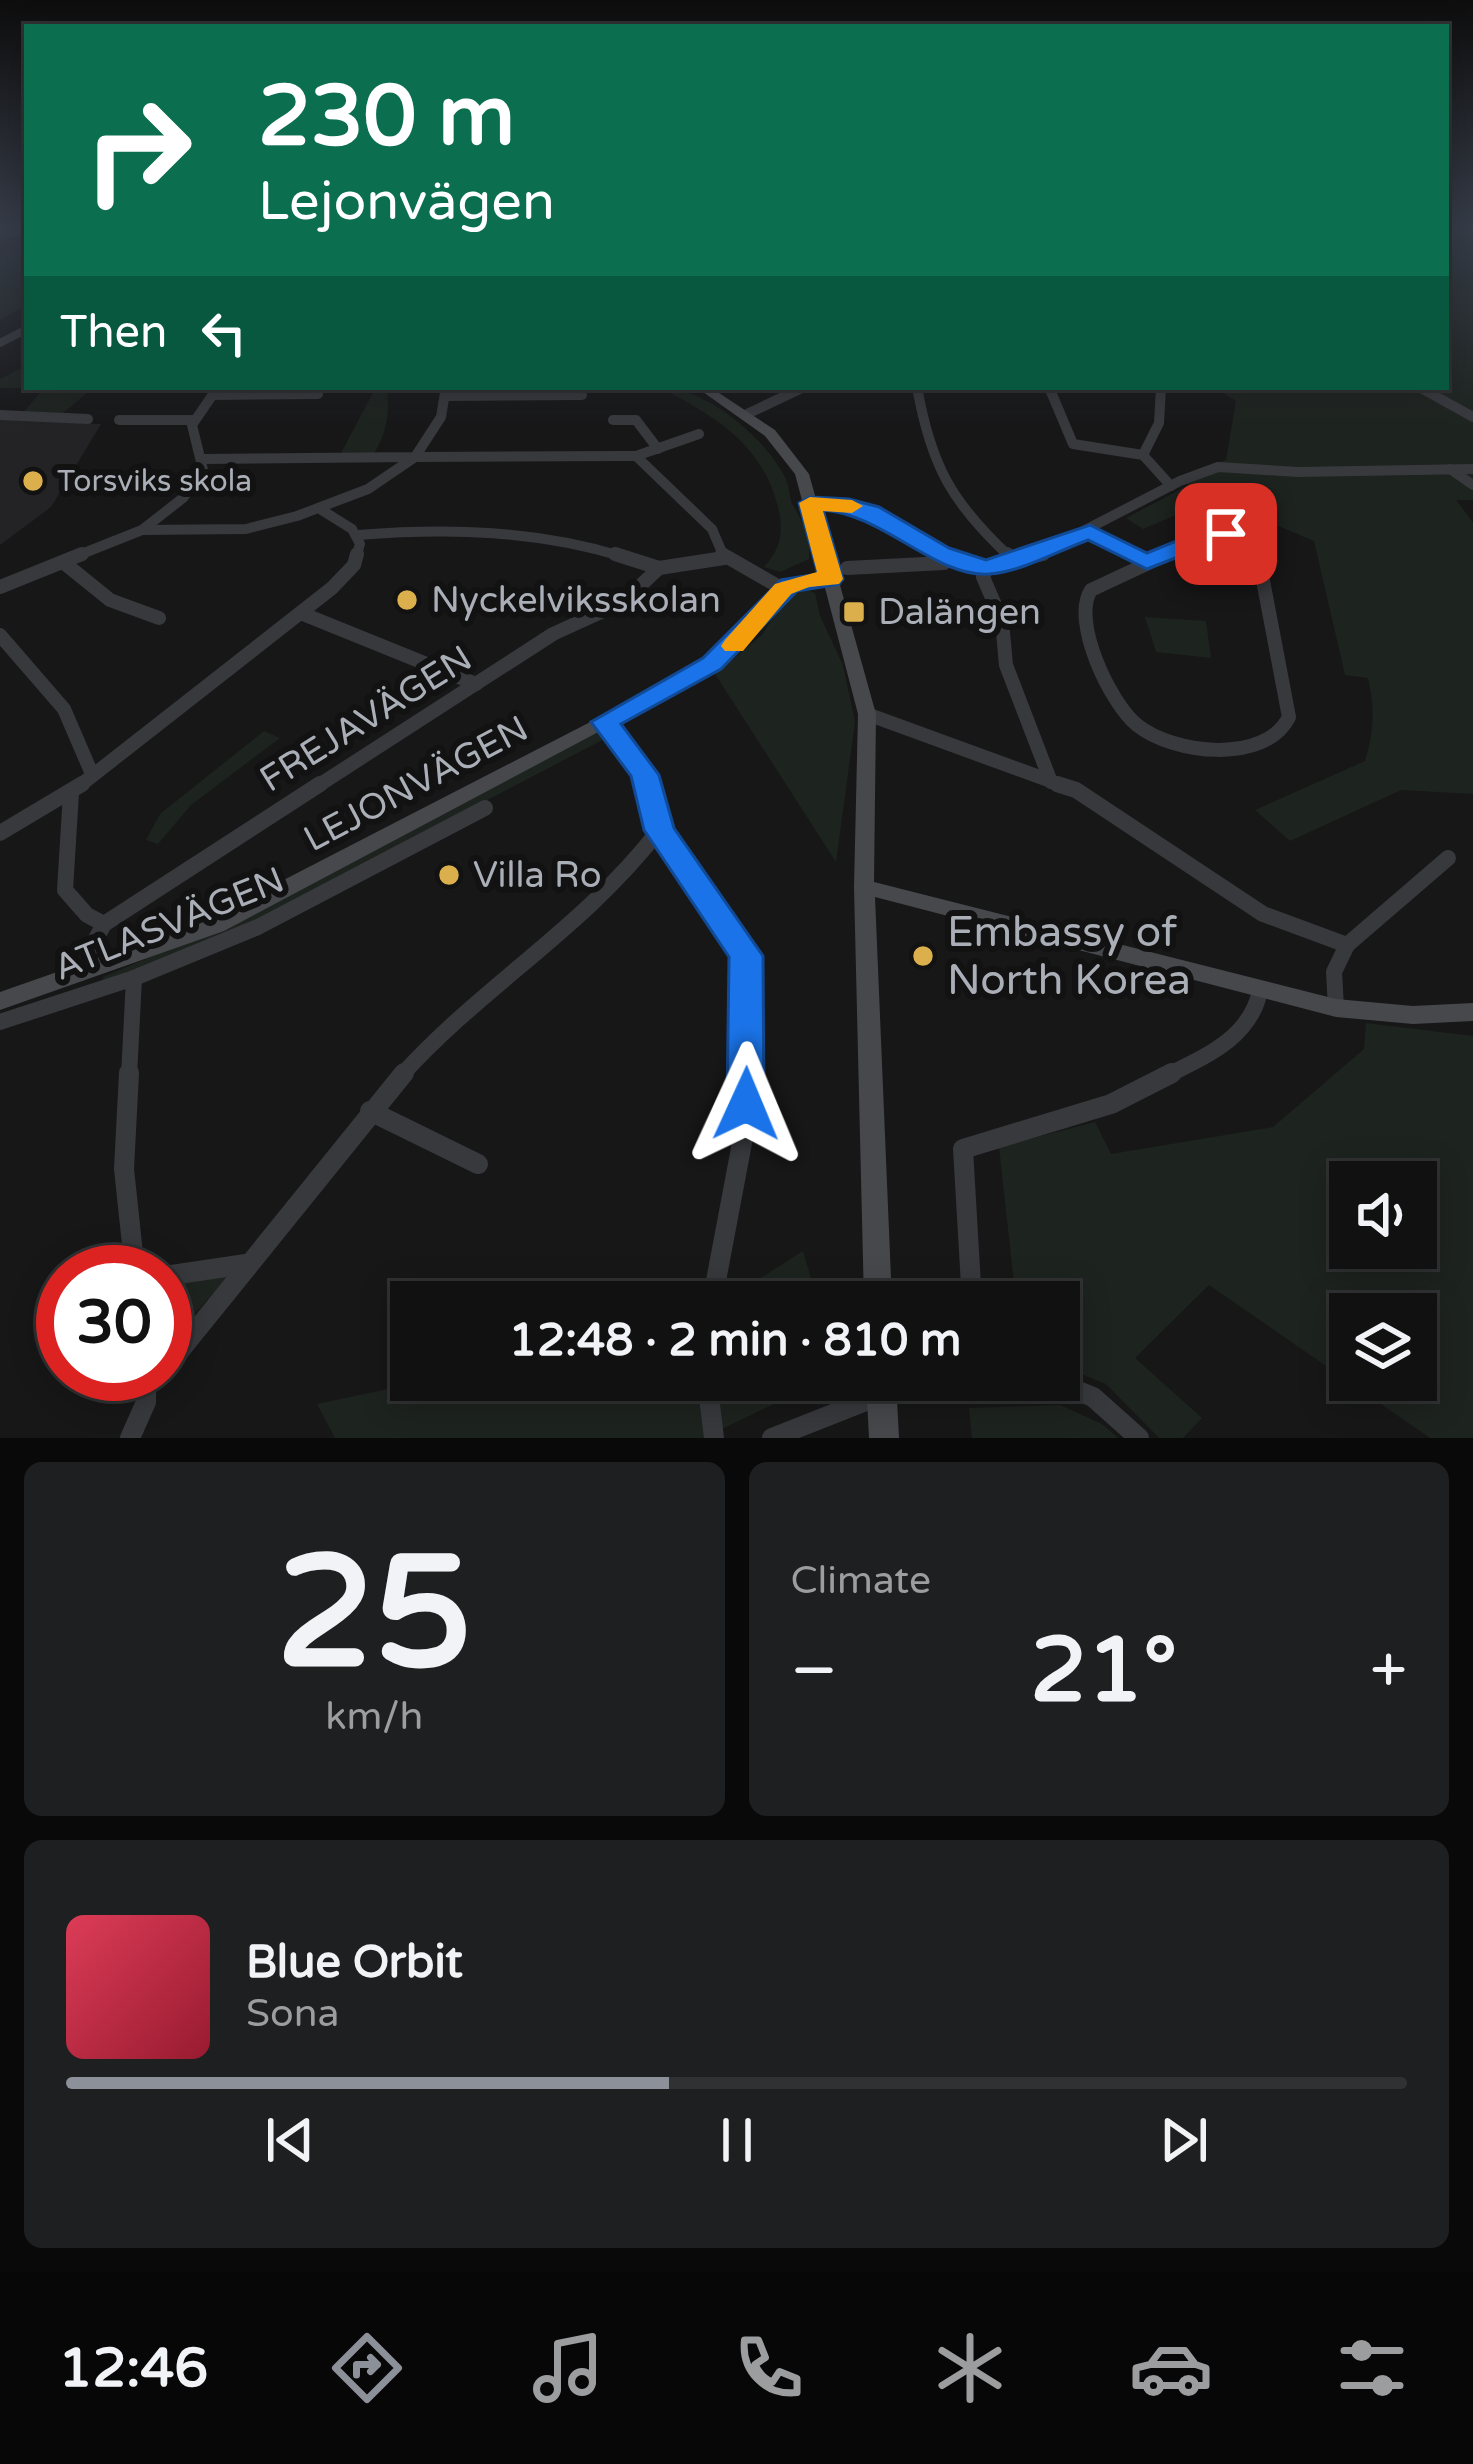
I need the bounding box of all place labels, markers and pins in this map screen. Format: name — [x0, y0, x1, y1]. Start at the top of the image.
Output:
place label: Torsviks skola — [57, 463, 252, 500]
marker: Torsviks skola — [20, 468, 46, 494]
pin — [1175, 483, 1277, 585]
place label: Nyckelviksskolan — [431, 579, 721, 622]
marker: Nyckelviksskolan — [394, 587, 420, 613]
place label: Dalängen — [878, 591, 1041, 634]
marker: Dalängen — [841, 599, 867, 625]
place label: Villa Ro — [473, 854, 602, 897]
marker: Villa Ro — [436, 862, 462, 888]
place label: Embassy of North Korea — [947, 907, 1191, 1006]
marker: Embassy of North Korea — [910, 943, 936, 969]

